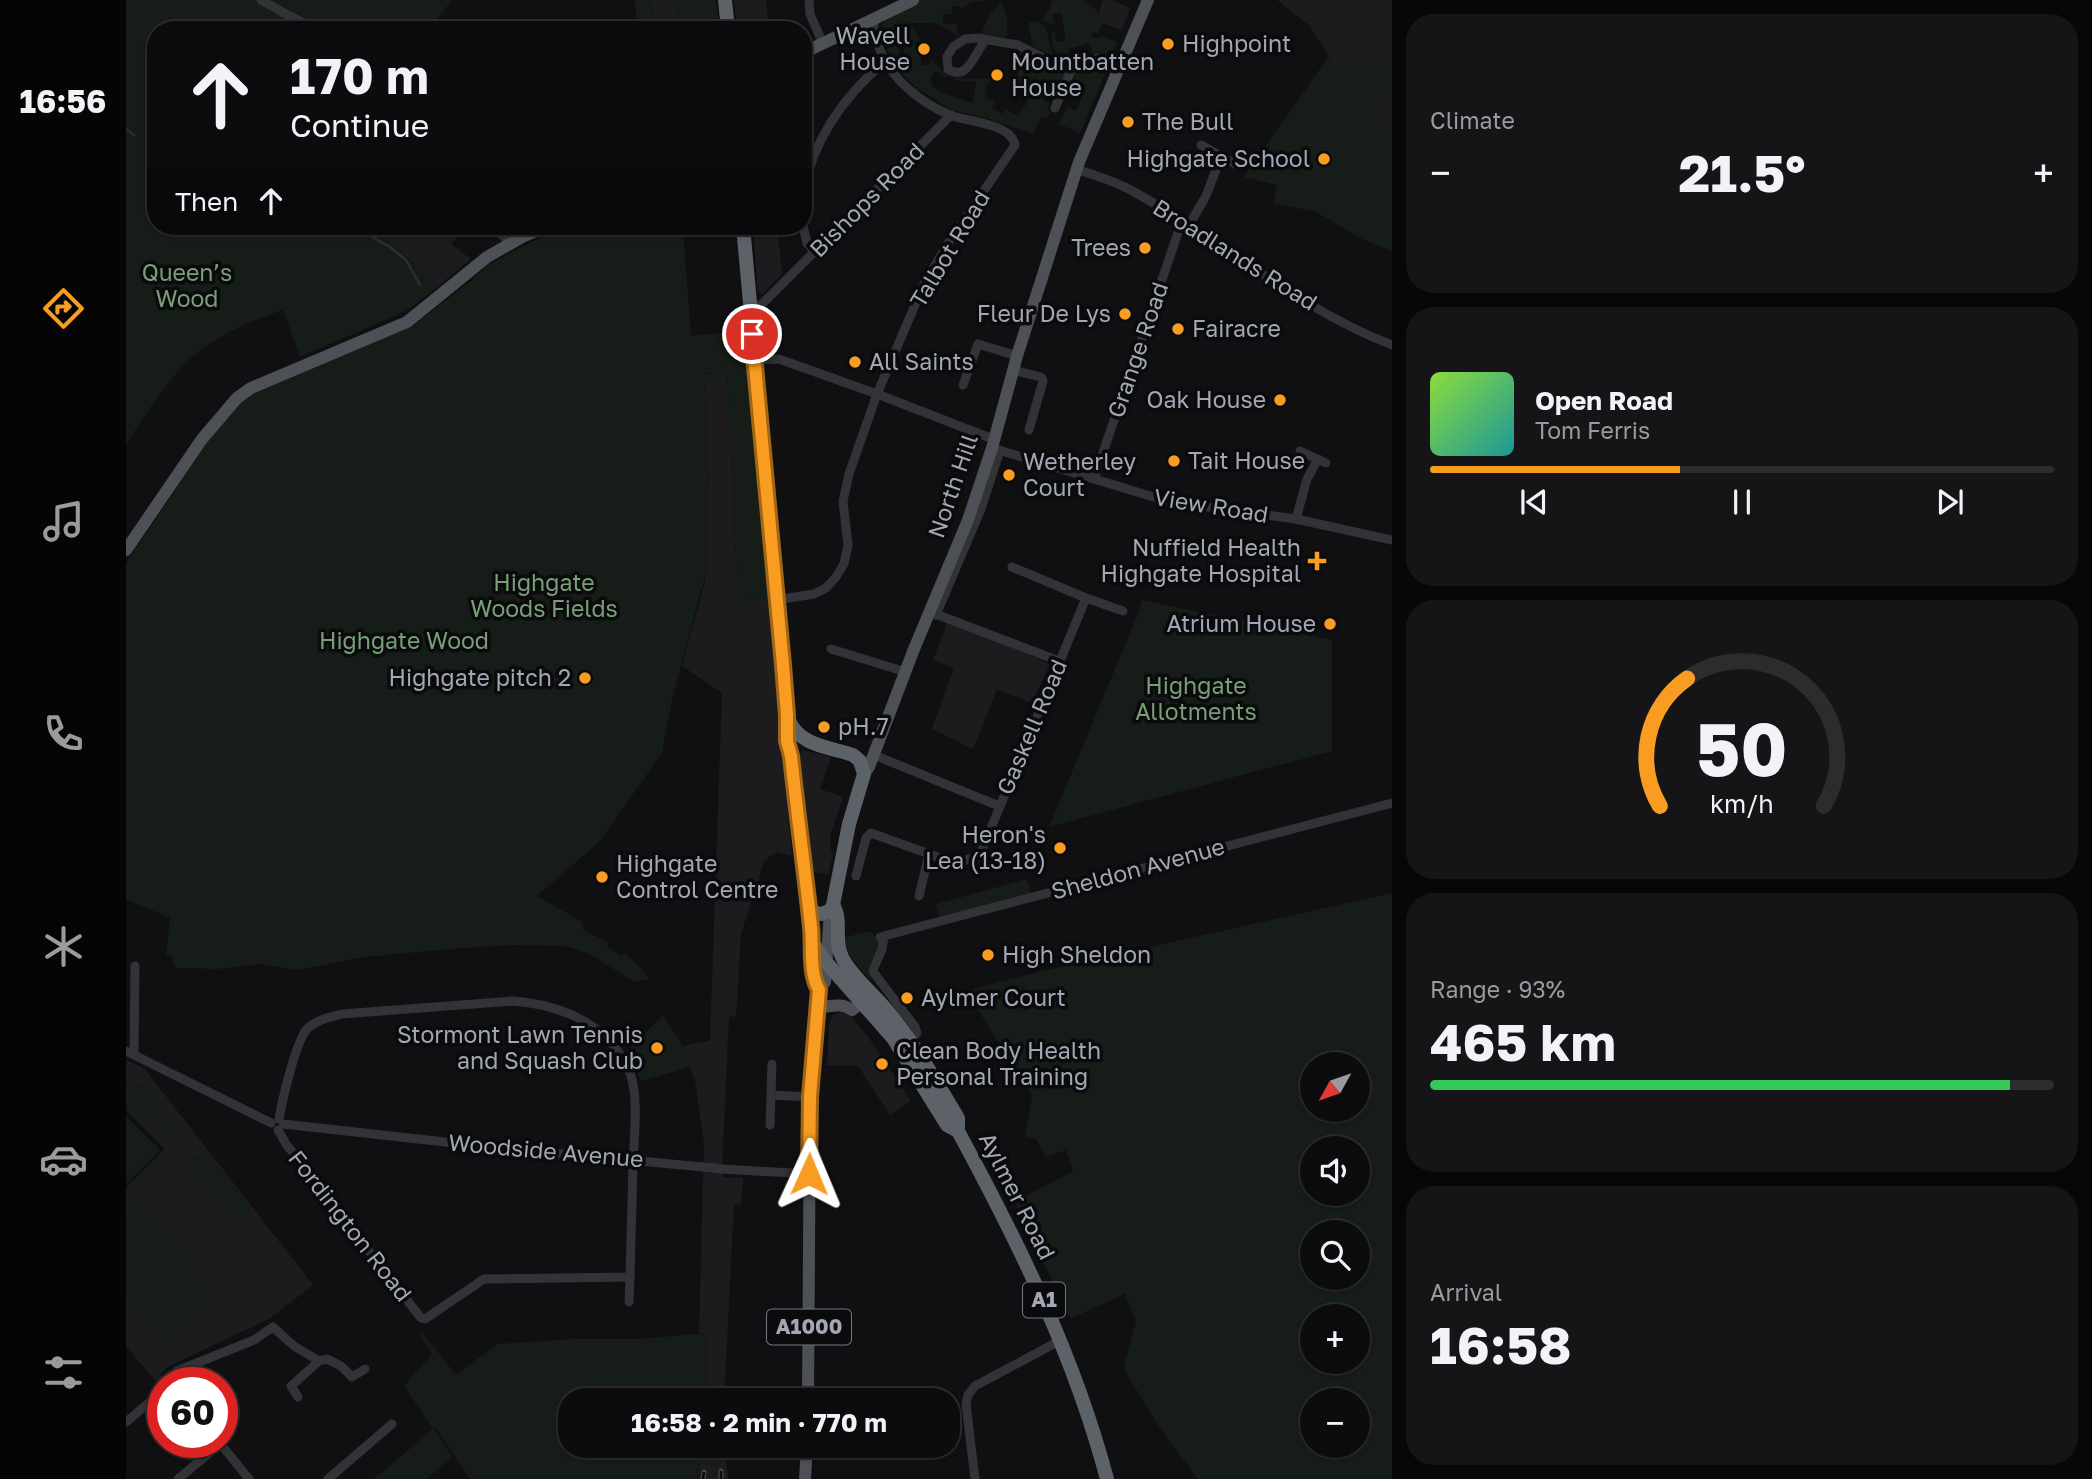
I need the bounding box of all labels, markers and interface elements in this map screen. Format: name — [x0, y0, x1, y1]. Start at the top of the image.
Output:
place label: Wavell House — [836, 21, 910, 75]
place label: Highpoint — [1182, 29, 1291, 57]
marker: Highpoint — [1160, 36, 1176, 52]
marker: Wavell House — [916, 41, 932, 57]
text: 170 m — [290, 46, 429, 105]
place label: Mountbatten House — [1011, 47, 1154, 101]
icon: ahead — [175, 49, 266, 140]
marker: Mountbatten House — [989, 67, 1005, 83]
text: 16:56 — [20, 82, 106, 120]
text: Continue — [290, 106, 429, 144]
text: Climate — [1430, 106, 1515, 134]
place label: The Bull — [1142, 107, 1234, 135]
marker: The Bull — [1120, 114, 1136, 130]
street label: Bishops Road — [803, 136, 929, 262]
text: 21.5° — [1678, 141, 1806, 203]
place label: Highgate School — [1127, 144, 1310, 172]
text: − — [1430, 150, 1451, 195]
text: + — [2033, 150, 2054, 195]
marker: Highgate School — [1316, 151, 1332, 167]
icon: ahead — [252, 182, 290, 220]
street label: Talbot Road — [903, 185, 995, 312]
text: Then — [175, 186, 238, 217]
street label: Broadlands Road — [1148, 192, 1323, 316]
place label: Trees — [1071, 233, 1131, 261]
marker: Trees — [1137, 240, 1153, 256]
park label: Queen’s Wood — [142, 258, 232, 312]
street label: Grange Road — [1101, 278, 1173, 421]
icon: directions — [39, 284, 88, 333]
place label: Fleur De Lys — [977, 299, 1111, 327]
pin — [722, 304, 782, 364]
marker: Fleur De Lys — [1117, 306, 1133, 322]
place label: Fairacre — [1192, 314, 1281, 342]
icon: arrive — [733, 315, 771, 353]
marker: Fairacre — [1170, 321, 1186, 337]
place label: All Saints — [869, 347, 974, 375]
marker: All Saints — [847, 354, 863, 370]
place label: Oak House — [1147, 385, 1266, 413]
text: Open Road — [1535, 385, 1673, 416]
marker: Oak House — [1272, 392, 1288, 408]
text: Tom Ferris — [1535, 416, 1650, 444]
street label: North Hill — [921, 430, 983, 541]
place label: Tait House — [1188, 446, 1305, 474]
place label: Wetherley Court — [1023, 447, 1136, 501]
marker: Tait House — [1166, 453, 1182, 469]
marker: Wetherley Court — [1001, 467, 1017, 483]
street label: View Road — [1152, 482, 1270, 528]
icon: previous — [1515, 483, 1553, 521]
icon: pause — [1723, 483, 1761, 521]
icon: next — [1931, 483, 1969, 521]
icon: music — [39, 497, 88, 546]
place label: Nuffield Health Highgate Hospital — [1101, 533, 1301, 587]
marker: Nuffield Health Highgate Hospital — [1307, 551, 1327, 571]
park label: Highgate Woods Fields — [470, 568, 618, 622]
place label: Atrium House — [1166, 609, 1316, 637]
marker: Atrium House — [1322, 616, 1338, 632]
park label: Highgate Wood — [319, 626, 489, 654]
street label: Gaskell Road — [990, 655, 1072, 798]
place label: Highgate pitch 2 — [389, 663, 571, 691]
marker: Highgate pitch 2 — [577, 670, 593, 686]
park label: Highgate Allotments — [1135, 671, 1257, 725]
text: 50 — [1696, 705, 1788, 792]
icon: phone — [39, 709, 88, 758]
place label: pH.7 — [838, 712, 889, 740]
marker: pH.7 — [816, 719, 832, 735]
text: km/h — [1710, 787, 1774, 818]
place label: Heron's Lea (13-18) — [925, 820, 1046, 874]
street label: Sheldon Avenue — [1048, 831, 1228, 905]
marker: Heron's Lea (13-18) — [1052, 840, 1068, 856]
place label: Highgate Control Centre — [616, 849, 778, 903]
marker: Highgate Control Centre — [594, 869, 610, 885]
icon: climate — [39, 922, 88, 971]
place label: High Sheldon — [1002, 940, 1151, 968]
marker: High Sheldon — [980, 947, 996, 963]
text: Range · 93% — [1430, 975, 1565, 1003]
place label: Aylmer Court — [921, 983, 1066, 1011]
marker: Aylmer Court — [899, 990, 915, 1006]
text: 465 km — [1430, 1010, 1616, 1072]
place label: Stormont Lawn Tennis and Squash Club — [397, 1020, 643, 1074]
place label: Clean Body Health Personal Training — [896, 1036, 1101, 1090]
marker: Stormont Lawn Tennis and Squash Club — [649, 1040, 665, 1056]
north arrow — [1300, 1052, 1370, 1122]
map controls — [1300, 1052, 1370, 1458]
marker: Clean Body Health Personal Training — [874, 1056, 890, 1072]
street label: Aylmer Road — [974, 1127, 1062, 1264]
street label: Woodside Avenue — [447, 1128, 645, 1172]
icon: car — [39, 1135, 88, 1184]
button: sound — [1300, 1136, 1370, 1206]
position arrow — [772, 1137, 846, 1211]
street label: Fordington Road — [283, 1144, 418, 1306]
button: search — [1300, 1220, 1370, 1290]
text: Arrival — [1430, 1278, 1502, 1306]
road number: A1 — [1023, 1282, 1065, 1318]
button: + — [1300, 1304, 1370, 1374]
road number: A1000 — [767, 1310, 851, 1344]
text: 16:58 — [1430, 1313, 1571, 1375]
icon: filters — [39, 1348, 88, 1397]
speed limit sign: 60 — [147, 1367, 238, 1458]
button: − — [1300, 1388, 1370, 1458]
text: 16:58 · 2 min · 770 m — [631, 1407, 887, 1438]

